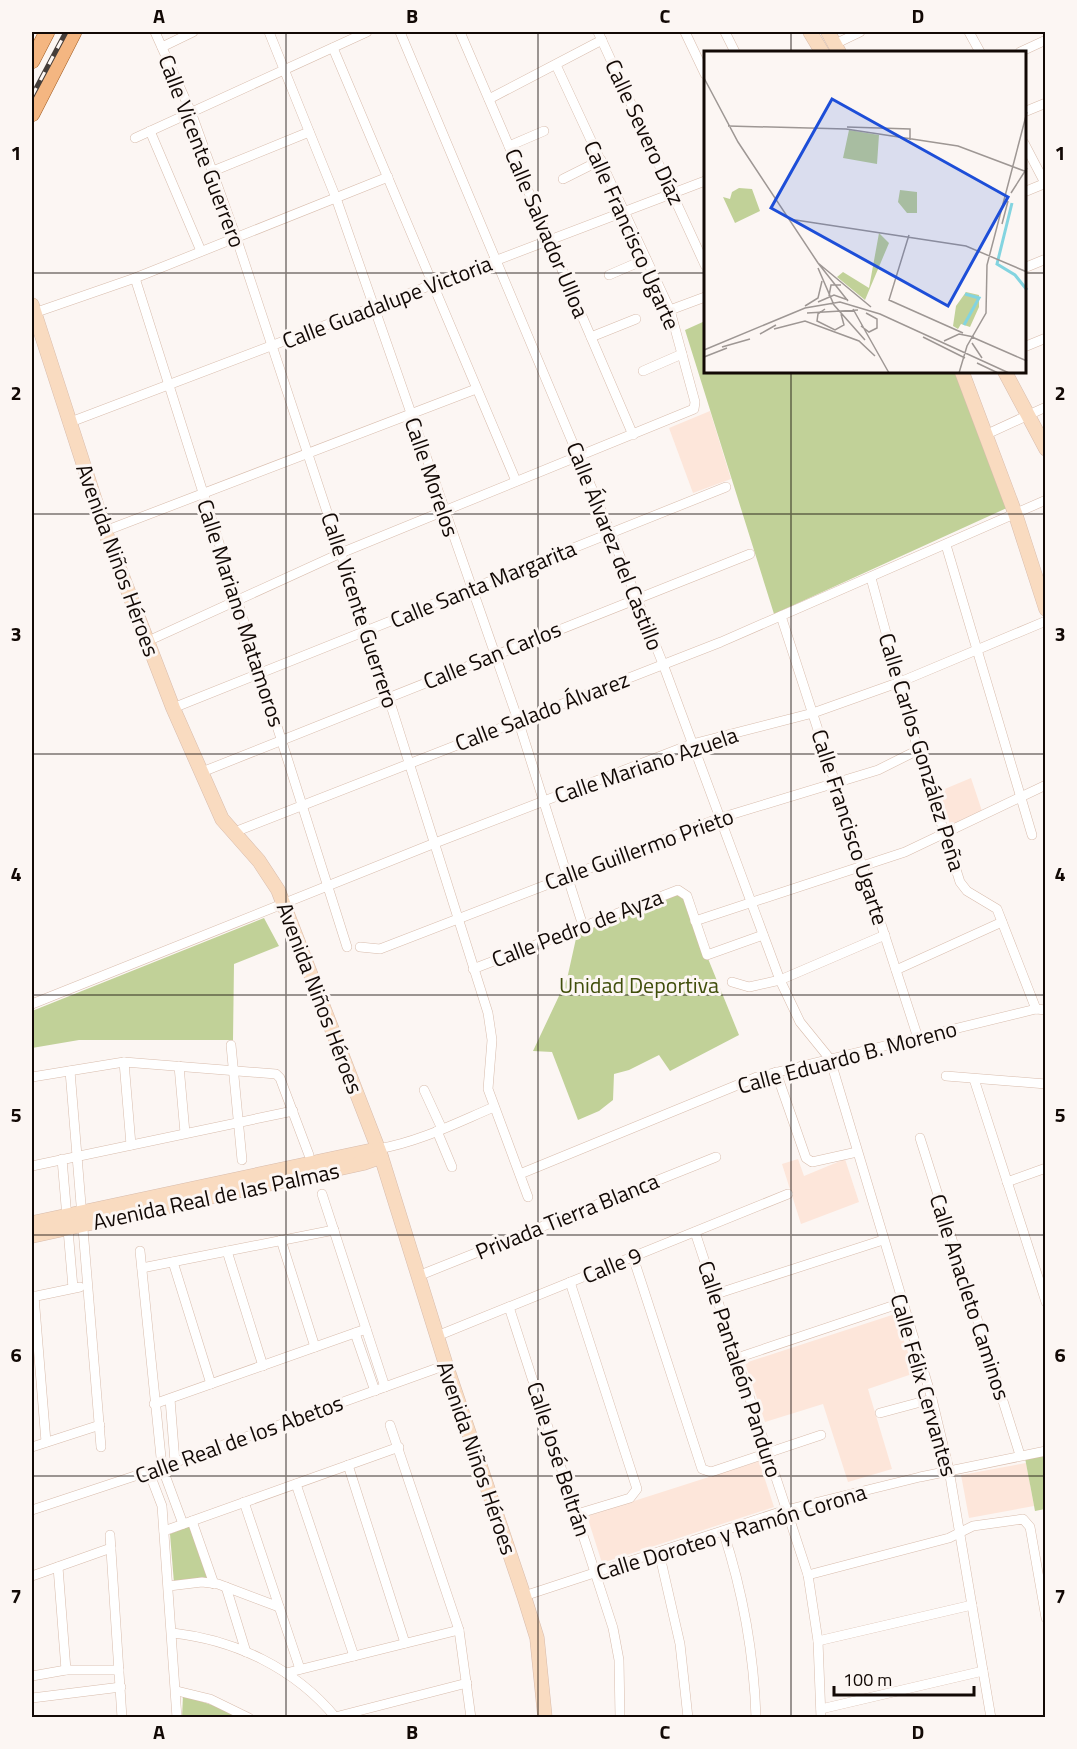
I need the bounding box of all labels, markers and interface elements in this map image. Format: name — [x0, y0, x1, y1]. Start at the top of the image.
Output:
text: A — [153, 0, 165, 31]
text: B — [406, 0, 418, 31]
text: C — [660, 0, 671, 31]
text: D — [912, 0, 924, 31]
street label: Calle Vicente Guerrero — [150, 50, 254, 252]
inset map — [704, 51, 1026, 374]
street label: Calle Severo Díaz — [596, 54, 694, 210]
street label: Calle Francisco Ugarte — [575, 135, 689, 335]
text: 1 — [10, 137, 22, 168]
text: 1 — [1054, 137, 1066, 168]
street label: Calle Salvador Ulloa — [496, 143, 598, 323]
street label: Calle Guadalupe Victoria — [277, 246, 497, 358]
text: 2 — [10, 377, 22, 408]
text: 2 — [1054, 377, 1066, 408]
street label: Calle Morelos — [396, 413, 468, 541]
street label: Calle Álvarez del Castillo — [558, 437, 672, 655]
street label: Avenida Niños Héroes — [67, 459, 169, 661]
street label: Calle Mariano Matamoros — [188, 495, 294, 731]
street label: Calle Vicente Guerrero — [312, 508, 408, 712]
street label: Calle Santa Margarita — [385, 531, 581, 637]
street label: Calle San Carlos — [418, 612, 566, 698]
text: 3 — [10, 618, 22, 649]
text: 3 — [1054, 618, 1066, 649]
street label: Calle Carlos González Peña — [870, 629, 974, 875]
street label: Calle Salado Álvarez — [450, 662, 634, 760]
street label: Calle Mariano Azuela — [550, 718, 742, 812]
street label: Calle Francisco Ugarte — [802, 725, 898, 929]
street label: Calle Guillermo Prieto — [540, 799, 738, 899]
text: 4 — [10, 858, 22, 889]
text: 4 — [1054, 858, 1066, 889]
street label: Calle Pedro de Ayza — [487, 880, 667, 976]
street label: Avenida Niños Héroes — [268, 897, 372, 1099]
park label: Unidad Deportiva — [559, 968, 719, 1002]
street label: Calle Eduardo B. Moreno — [733, 1011, 961, 1103]
text: 5 — [10, 1099, 22, 1130]
text: 5 — [1054, 1099, 1066, 1130]
street label: Avenida Real de las Palmas — [90, 1153, 342, 1239]
street label: Privada Tierra Blanca — [470, 1164, 664, 1268]
street label: Calle Anacleto Caminos — [921, 1190, 1019, 1404]
street label: Calle 9 — [577, 1238, 647, 1292]
street label: Calle Pantaleón Panduro — [689, 1256, 791, 1482]
street label: Calle Félix Cervantes — [882, 1290, 966, 1480]
text: 6 — [10, 1339, 22, 1370]
text: 6 — [1054, 1339, 1066, 1370]
street label: Avenida Niños Héroes — [428, 1357, 526, 1559]
street label: Calle José Beltrán — [518, 1377, 600, 1541]
street label: Calle Real de los Abetos — [130, 1386, 348, 1492]
street label: Calle Doroteo y Ramón Corona — [592, 1475, 870, 1589]
text: 7 — [10, 1580, 22, 1611]
text: 7 — [1054, 1580, 1066, 1611]
scale bar — [834, 1659, 974, 1697]
text: 100 m — [843, 1666, 892, 1693]
text: A — [153, 1716, 165, 1747]
text: B — [406, 1716, 418, 1747]
text: C — [660, 1716, 671, 1747]
text: D — [912, 1716, 924, 1747]

